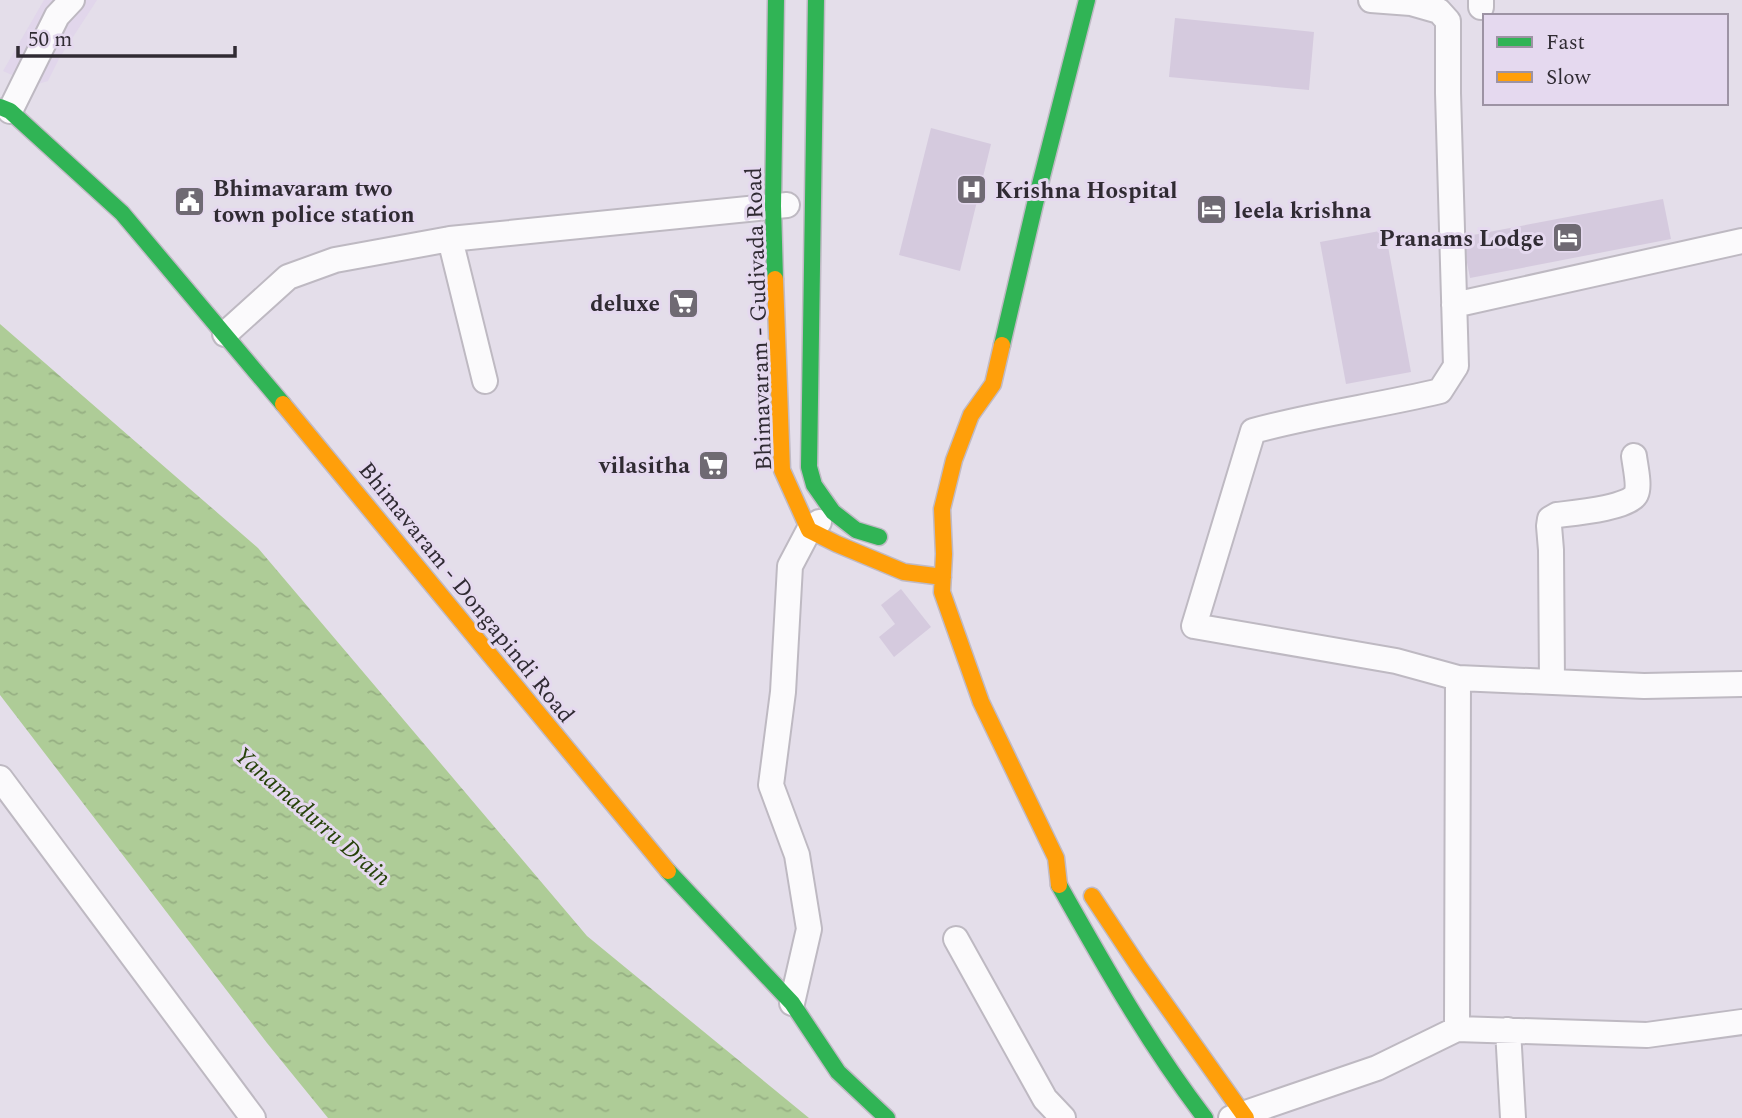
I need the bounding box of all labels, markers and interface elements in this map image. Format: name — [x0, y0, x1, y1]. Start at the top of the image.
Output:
scale bar — [18, 14, 234, 58]
legend — [1483, 14, 1728, 105]
text: 50 m — [28, 24, 72, 56]
text: Fast — [1546, 27, 1585, 59]
text: Slow — [1546, 62, 1592, 94]
street label: Bhimavaram - Gudivada Road — [737, 166, 782, 471]
place label: Bhimavaram two town police station — [213, 172, 415, 233]
hospital icon: Krishna Hospital — [955, 173, 989, 207]
place label: Krishna Hospital — [995, 174, 1178, 209]
public building icon: Bhimavaram two town police station — [173, 184, 207, 218]
hotel icon: leela krishna — [1194, 193, 1228, 227]
place label: leela krishna — [1234, 194, 1371, 229]
hotel icon: Pranams Lodge — [1550, 221, 1584, 255]
place label: Pranams Lodge — [1379, 222, 1544, 257]
supermarket icon: deluxe — [666, 286, 700, 320]
place label: deluxe — [590, 287, 660, 322]
supermarket icon: vilasitha — [696, 448, 730, 482]
place label: vilasitha — [598, 449, 690, 484]
street label: Bhimavaram - Dongapindi Road — [349, 455, 583, 731]
water label: Yanamadurru Drain — [226, 738, 399, 895]

